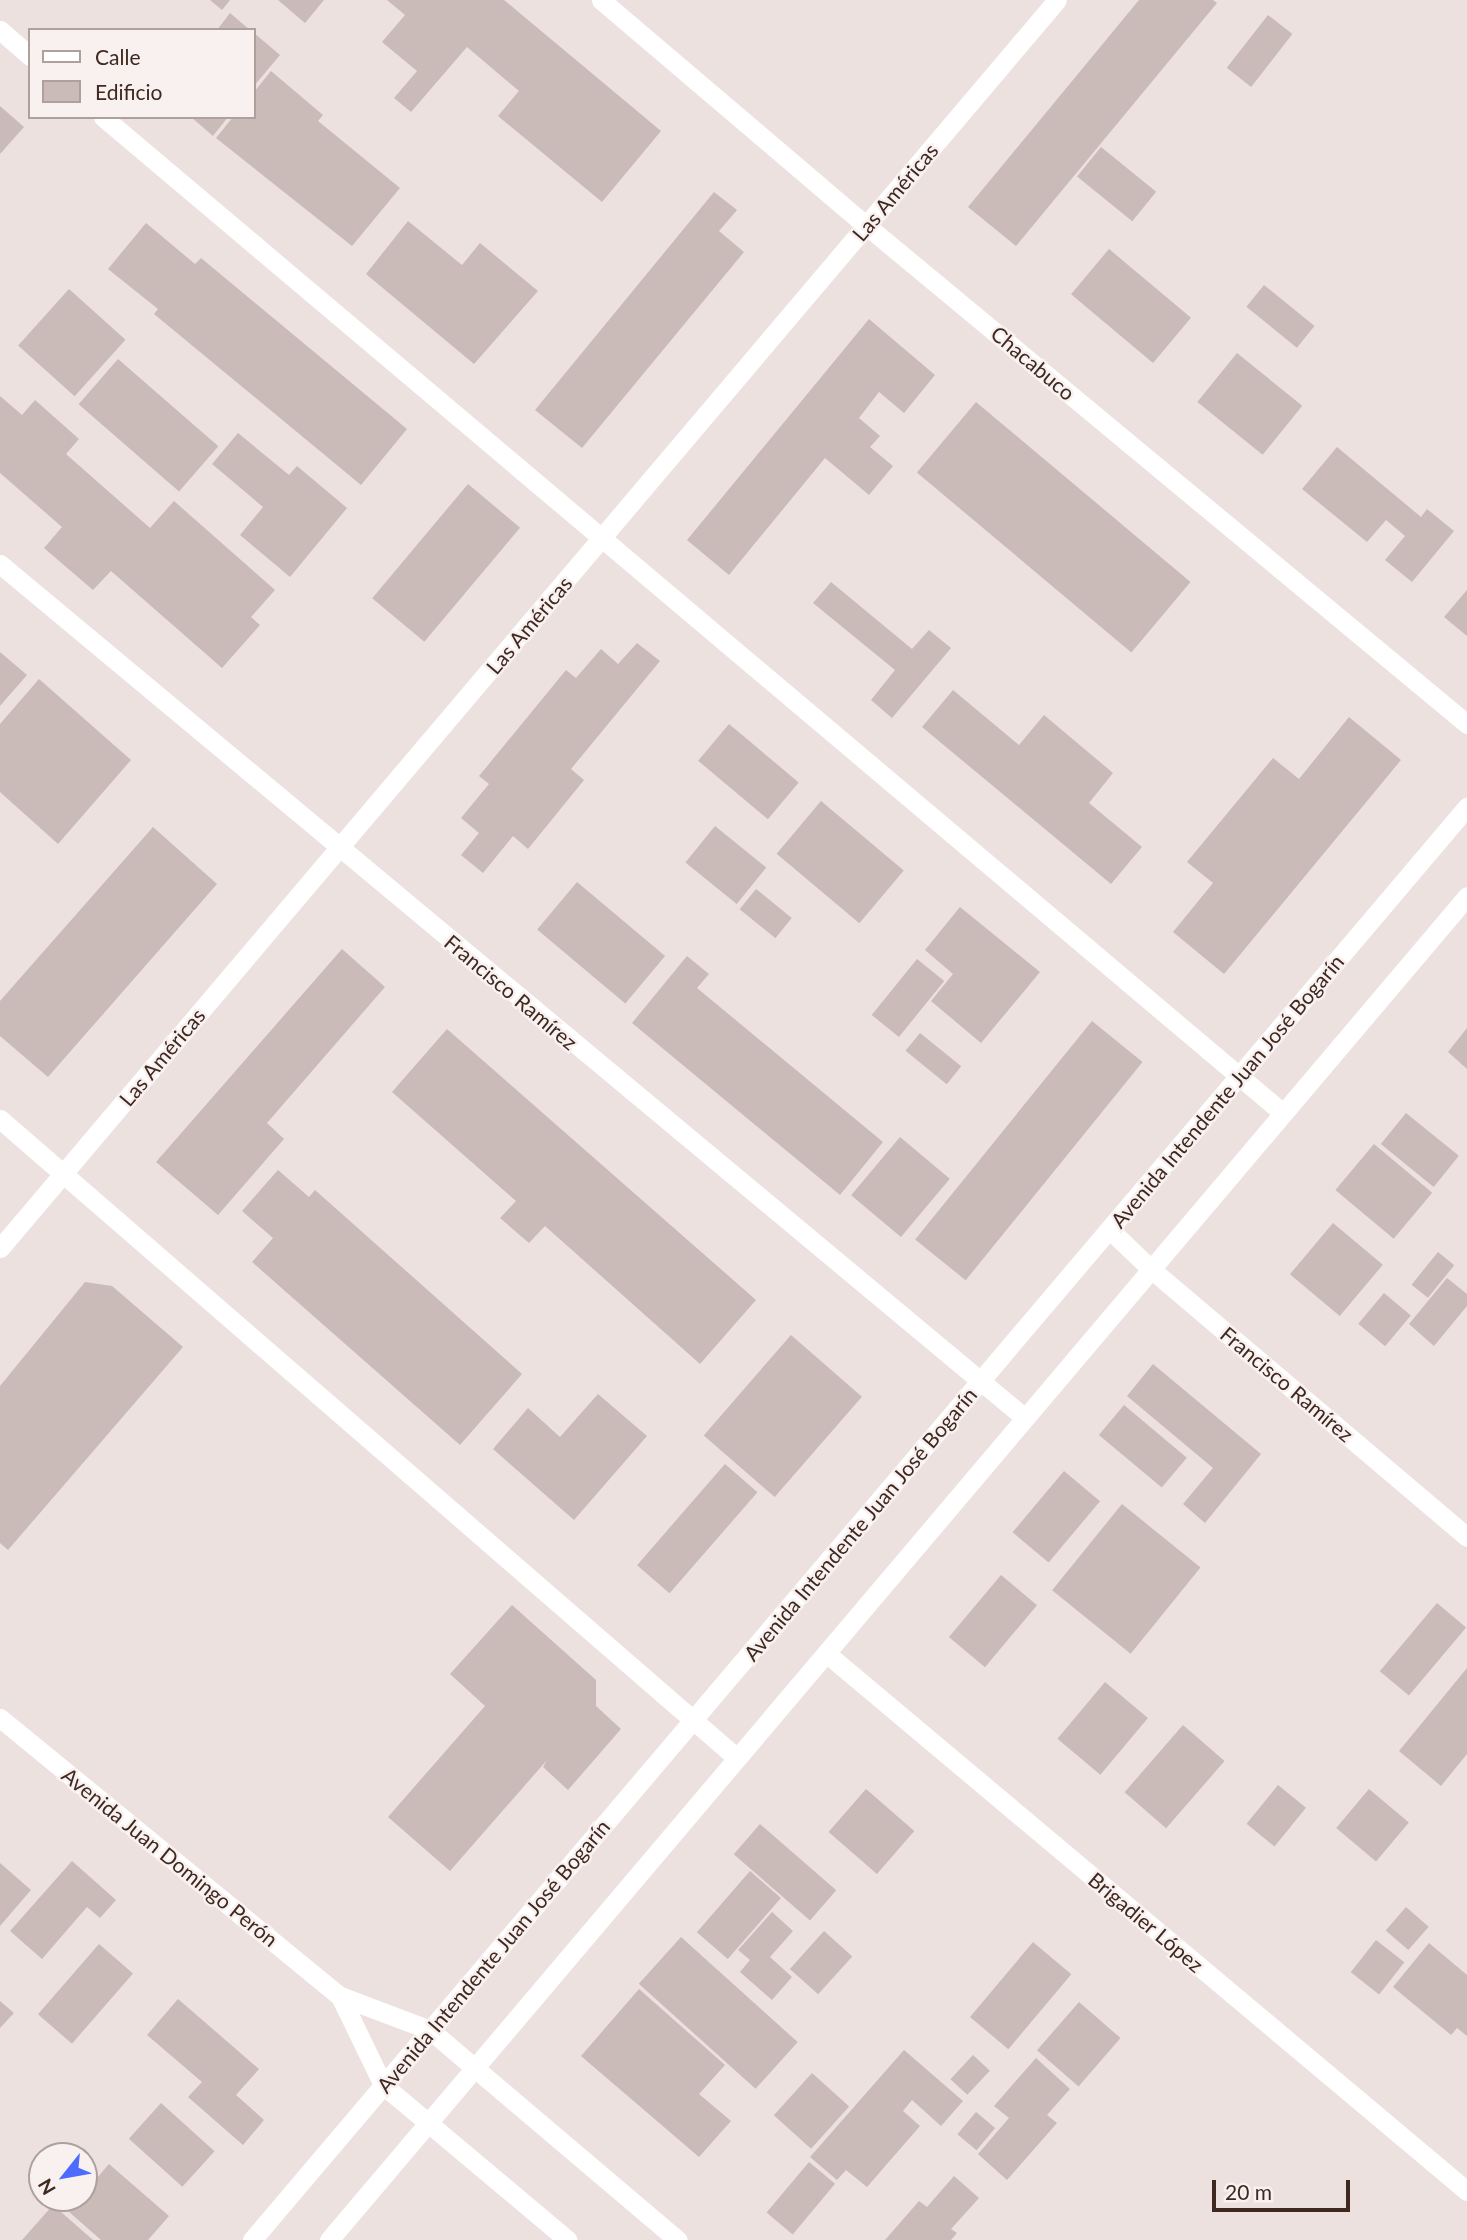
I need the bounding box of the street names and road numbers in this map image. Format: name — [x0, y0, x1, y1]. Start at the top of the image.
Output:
street label: Las Américas — [847, 138, 943, 246]
street label: Chacabuco — [986, 321, 1080, 405]
street label: Las Américas — [481, 571, 577, 679]
street label: Francisco Ramírez — [440, 929, 582, 1055]
street label: Avenida Intendente Juan José Bogarín — [1105, 949, 1349, 1233]
street label: Las Américas — [114, 1003, 210, 1111]
street label: Francisco Ramírez — [1216, 1321, 1358, 1447]
street label: Avenida Intendente Juan José Bogarín — [738, 1382, 982, 1666]
street label: Avenida Juan Domingo Perón — [57, 1762, 283, 1952]
street label: Avenida Intendente Juan José Bogarín — [371, 1814, 615, 2098]
street label: Brigadier López — [1083, 1867, 1209, 1977]

